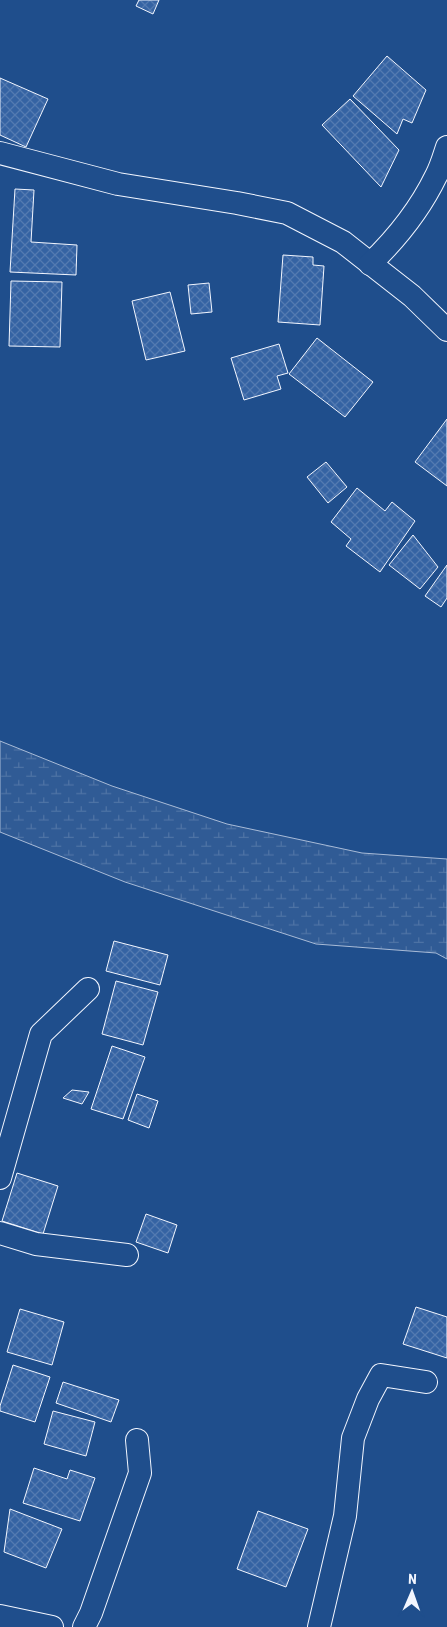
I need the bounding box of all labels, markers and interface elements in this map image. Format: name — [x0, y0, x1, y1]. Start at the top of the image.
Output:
north arrow — [387, 1567, 437, 1617]
text: N — [408, 1571, 417, 1587]

